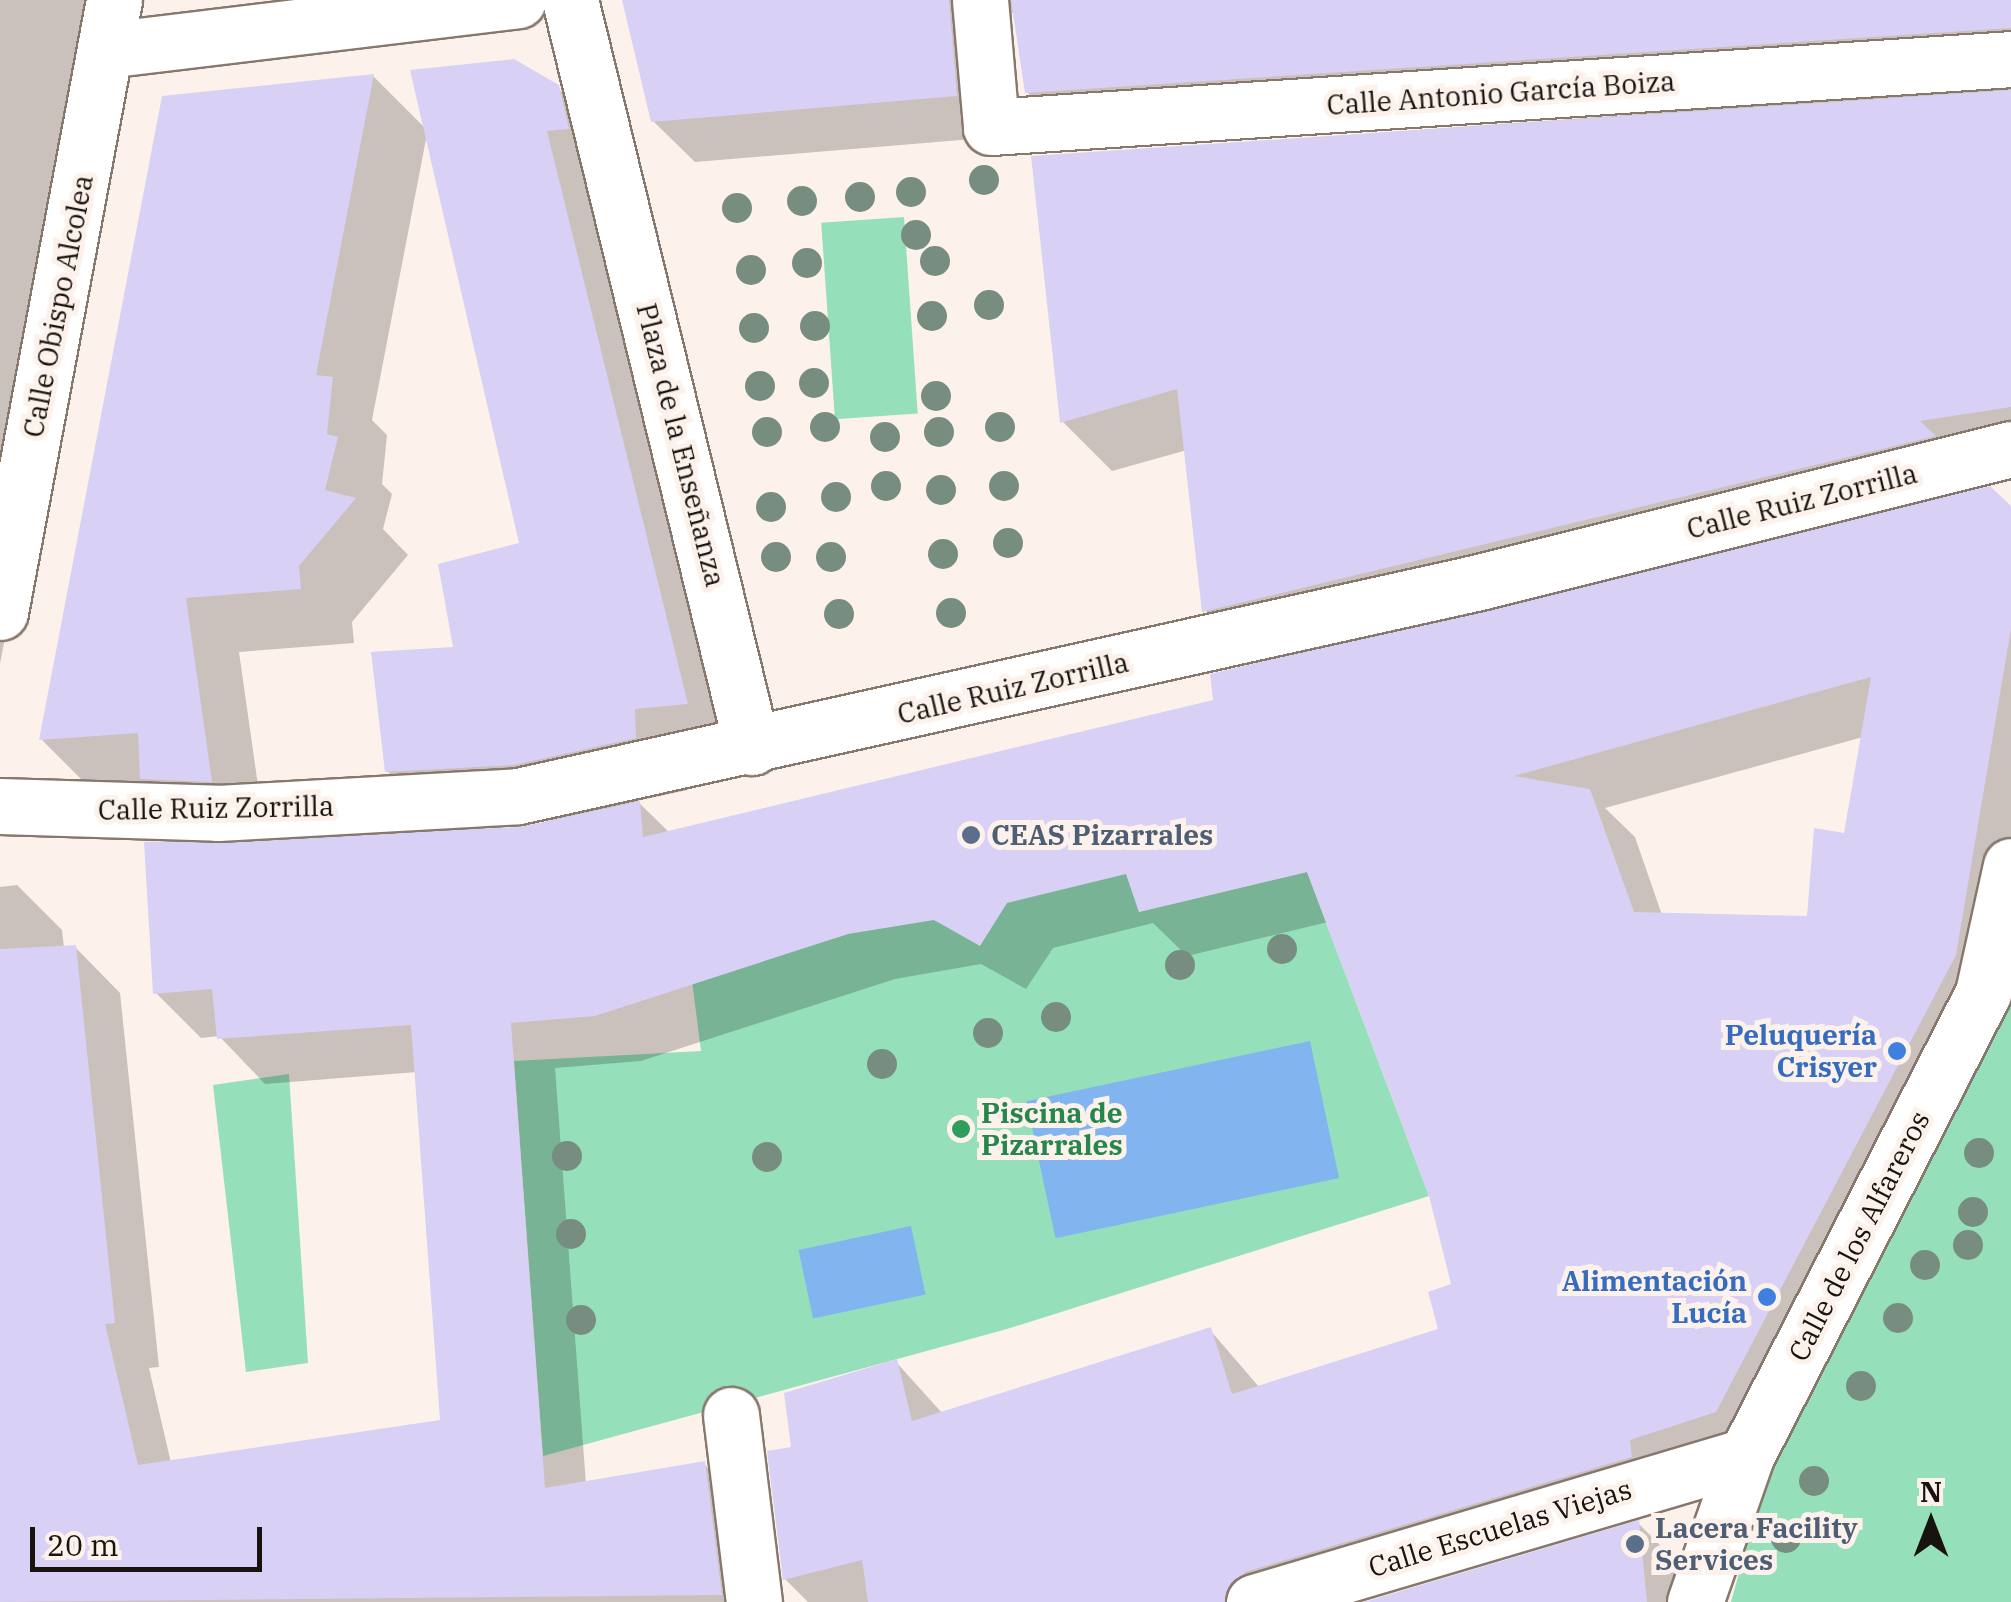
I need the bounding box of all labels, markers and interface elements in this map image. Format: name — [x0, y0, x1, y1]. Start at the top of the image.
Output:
street label: Calle Antonio García Boiza — [1326, 64, 1676, 122]
street label: Calle Obispo Alcolea — [16, 172, 100, 440]
street label: Plaza de la Enseñanza — [629, 300, 733, 590]
street label: Calle Ruiz Zorrilla — [1683, 456, 1921, 546]
street label: Calle Ruiz Zorrilla — [894, 645, 1132, 731]
street label: Calle Ruiz Zorrilla — [98, 789, 334, 827]
place label: CEAS Pizarrales — [991, 818, 1213, 852]
marker: CEAS Pizarrales — [960, 824, 982, 846]
place label: Peluquería Crisyer — [1725, 1018, 1877, 1084]
marker: Peluquería Crisyer — [1886, 1040, 1908, 1062]
place label: Piscina de Pizarrales — [981, 1096, 1123, 1162]
street label: Calle de los Alfareros — [1781, 1105, 1937, 1367]
marker: Piscina de Pizarrales — [950, 1118, 972, 1140]
place label: Alimentación Lucía — [1562, 1264, 1747, 1330]
marker: Alimentación Lucía — [1756, 1286, 1778, 1308]
street label: Calle Escuelas Viejas — [1365, 1472, 1635, 1584]
north arrow — [1881, 1472, 1981, 1572]
text: N — [1920, 1473, 1942, 1510]
scale bar — [35, 1507, 268, 1569]
place label: Lacera Facility Services — [1655, 1511, 1858, 1577]
text: 20 m — [47, 1525, 119, 1564]
marker: Lacera Facility Services — [1624, 1533, 1646, 1555]

